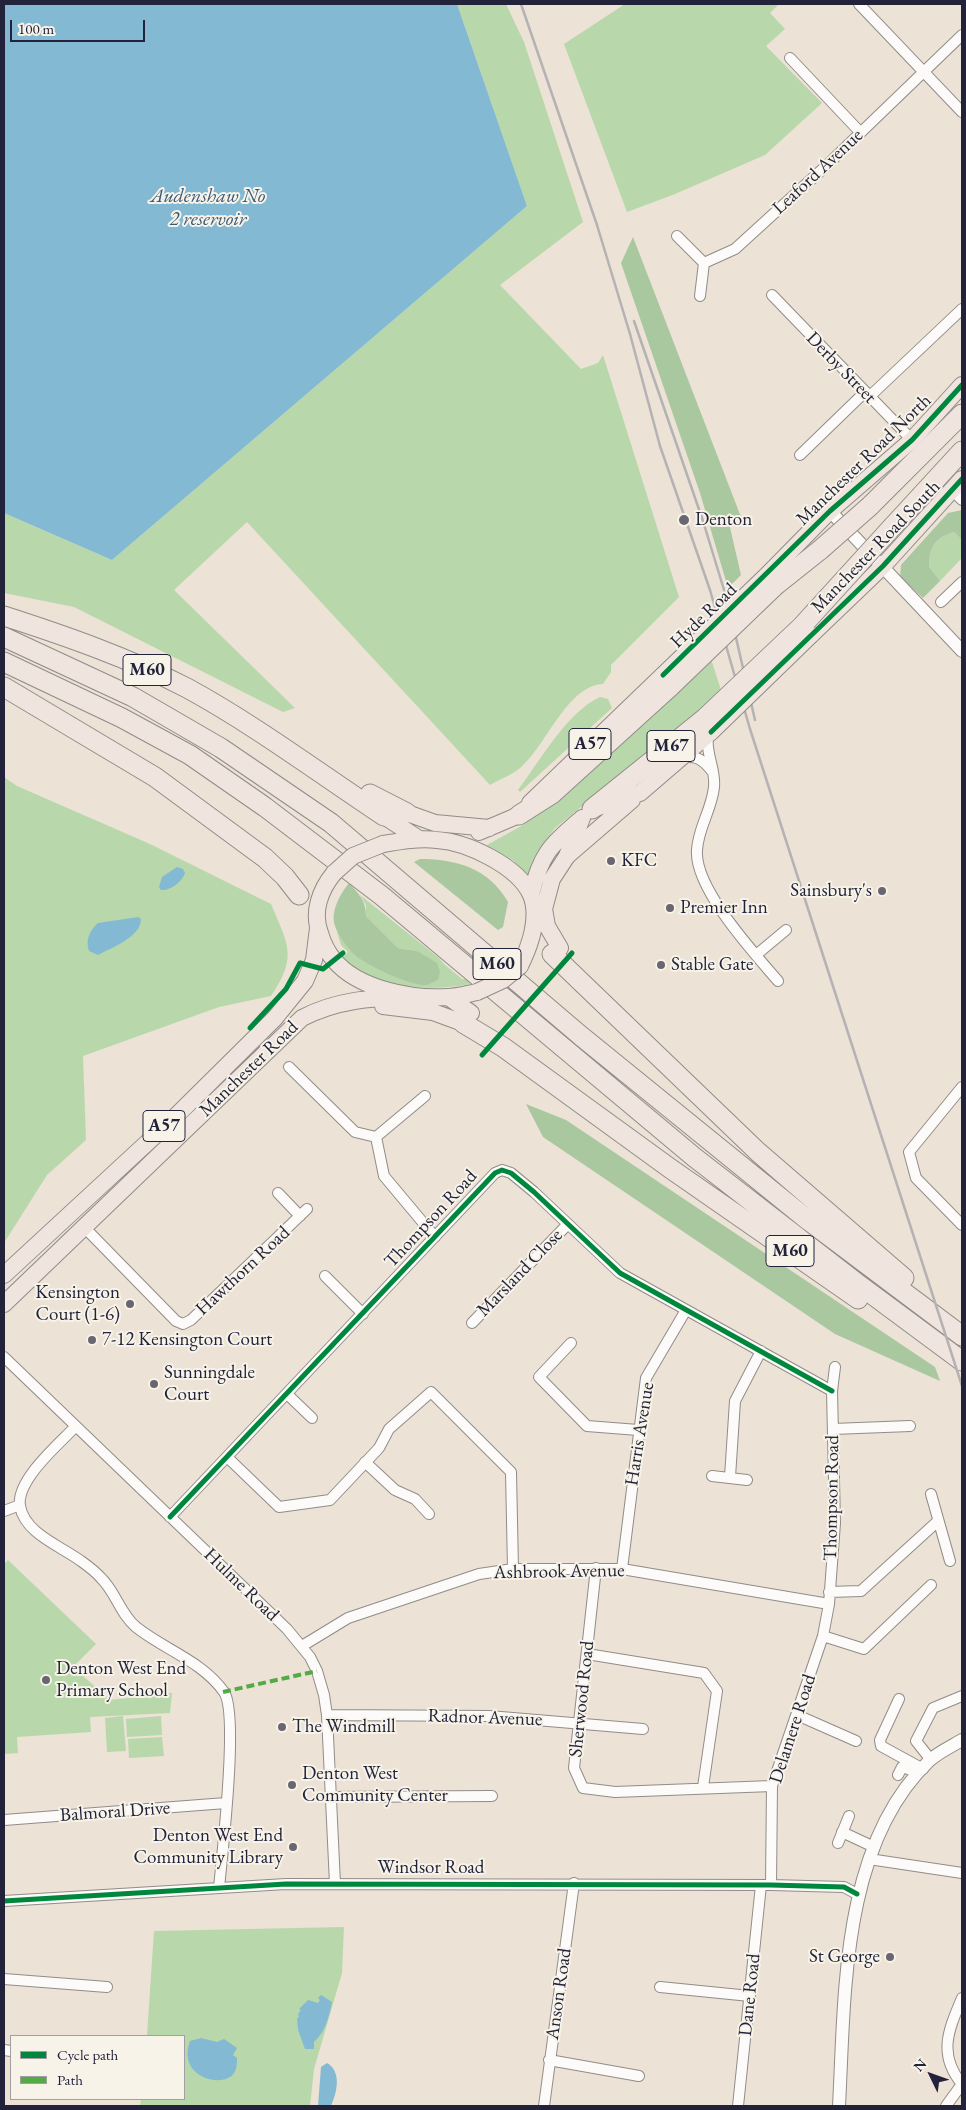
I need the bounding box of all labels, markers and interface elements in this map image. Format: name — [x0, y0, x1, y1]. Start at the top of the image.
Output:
scale bar — [12, 10, 148, 42]
text: 100 m — [18, 19, 54, 38]
street label: Leaford Avenue — [768, 124, 868, 220]
water label: Audenshaw No 2 reservoir — [151, 185, 265, 232]
street label: Derby Street — [801, 327, 881, 409]
street label: Manchester Road North — [792, 390, 936, 530]
street label: Manchester Road South — [806, 476, 946, 618]
place label: Denton — [695, 509, 752, 531]
marker: Denton — [677, 513, 691, 527]
street label: Hyde Road — [666, 579, 742, 653]
road number: M60 — [123, 654, 171, 686]
road number: A57 — [569, 729, 611, 760]
road number: M67 — [647, 730, 695, 761]
place label: KFC — [621, 850, 657, 872]
marker: KFC — [605, 855, 617, 867]
place label: Sainsbury's — [790, 880, 872, 902]
marker: Sainsbury's — [876, 885, 888, 897]
place label: Premier Inn — [680, 897, 768, 919]
marker: Premier Inn — [664, 902, 676, 914]
road number: M60 — [473, 949, 521, 980]
place label: Stable Gate — [671, 954, 753, 976]
marker: Stable Gate — [655, 959, 667, 971]
street label: Manchester Road — [195, 1016, 303, 1122]
road number: A57 — [143, 1110, 185, 1142]
street label: Thompson Road — [380, 1165, 482, 1273]
street label: Hawthorn Road — [191, 1222, 295, 1320]
street label: Marsland Close — [472, 1224, 568, 1322]
road number: M60 — [766, 1236, 814, 1266]
place label: Kensington Court (1-6) — [35, 1282, 120, 1326]
marker: Kensington Court (1-6) — [124, 1298, 136, 1310]
place label: 7-12 Kensington Court — [102, 1329, 272, 1351]
marker: 7-12 Kensington Court — [86, 1334, 98, 1346]
place label: Sunningdale Court — [164, 1362, 255, 1406]
marker: Sunningdale Court — [148, 1378, 160, 1390]
street label: Harris Avenue — [621, 1380, 659, 1488]
street label: Thompson Road — [820, 1435, 844, 1561]
street label: Hulme Road — [199, 1544, 283, 1626]
street label: Ashbrook Avenue — [493, 1559, 625, 1585]
street label: Sherwood Road — [565, 1640, 599, 1758]
place label: Denton West End Primary School — [56, 1658, 186, 1702]
street label: Delamere Road — [765, 1672, 821, 1786]
marker: Denton West End Primary School — [40, 1674, 52, 1686]
street label: Radnor Avenue — [427, 1705, 543, 1731]
place label: The Windmill — [292, 1716, 396, 1738]
marker: The Windmill — [276, 1721, 288, 1733]
place label: Denton West Community Center — [302, 1763, 448, 1807]
marker: Denton West Community Center — [286, 1779, 298, 1791]
street label: Balmoral Drive — [59, 1797, 171, 1827]
place label: Denton West End Community Library — [134, 1825, 283, 1869]
marker: Denton West End Community Library — [287, 1841, 299, 1853]
street label: Windsor Road — [378, 1857, 484, 1879]
place label: St George — [809, 1946, 880, 1968]
street label: Anson Road — [541, 1947, 577, 2041]
marker: St George — [884, 1951, 896, 1963]
street label: Dane Road — [734, 1953, 766, 2037]
legend — [10, 2035, 185, 2100]
text: Cycle path — [57, 2045, 118, 2064]
north arrow — [906, 2050, 956, 2100]
text: N — [909, 2055, 930, 2075]
text: Path — [57, 2070, 83, 2089]

